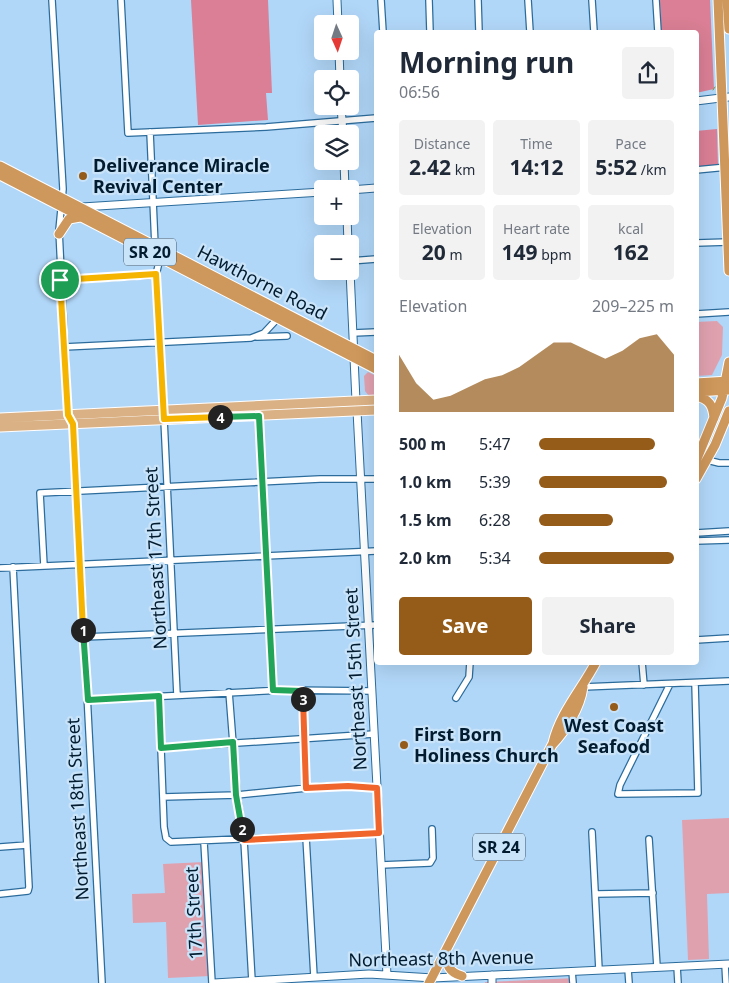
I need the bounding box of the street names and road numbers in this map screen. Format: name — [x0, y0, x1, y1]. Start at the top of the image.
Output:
road number: SR 20 — [124, 238, 176, 266]
street label: Hawthorne Road — [193, 239, 331, 325]
street label: Northeast 17th Street — [138, 466, 172, 650]
street label: Northeast 15th Street — [338, 587, 372, 771]
street label: Northeast 18th Street — [60, 717, 94, 901]
road number: SR 24 — [473, 834, 525, 860]
street label: 17th Street — [179, 865, 207, 960]
street label: Northeast 8th Avenue — [348, 944, 534, 972]

